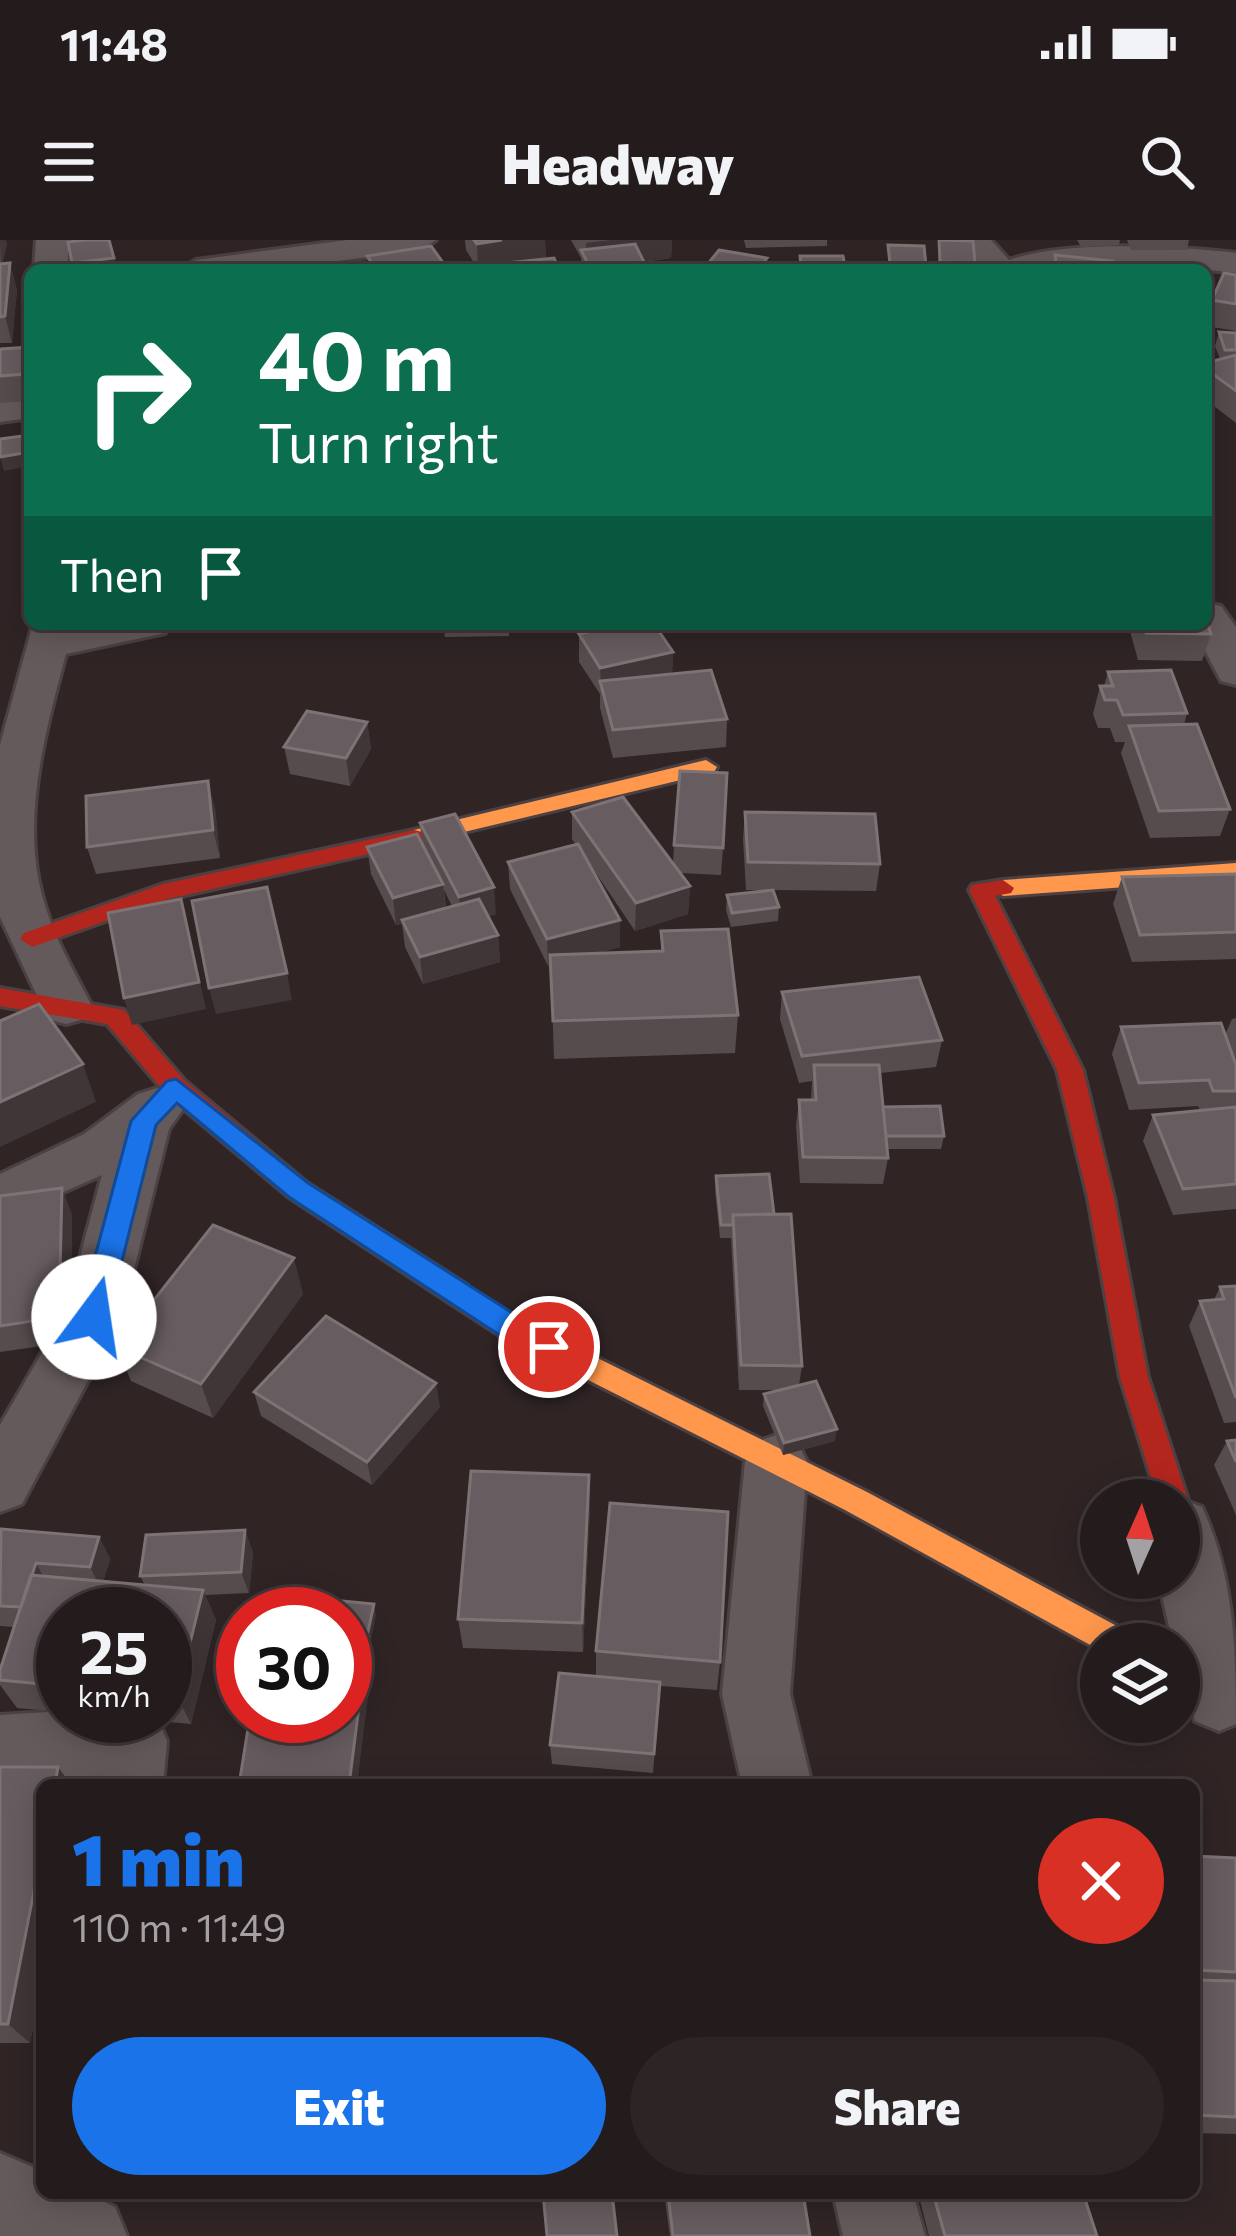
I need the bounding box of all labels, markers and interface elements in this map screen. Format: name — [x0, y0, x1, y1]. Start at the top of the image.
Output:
text: 11:48 — [60, 15, 168, 70]
icon: menu — [36, 129, 102, 195]
text: Headway — [502, 129, 734, 195]
icon: search — [1134, 129, 1200, 195]
text: 40 m — [258, 306, 455, 408]
icon: right — [60, 312, 216, 468]
text: Turn right — [258, 408, 499, 474]
icon: arrive — [188, 540, 254, 606]
text: Then — [60, 546, 164, 601]
position arrow — [31, 1254, 157, 1380]
pin — [498, 1296, 600, 1398]
icon: arrive — [516, 1314, 582, 1380]
north arrow — [1080, 1479, 1200, 1599]
map controls — [1080, 1479, 1200, 1743]
speed limit sign: 30 — [216, 1587, 372, 1743]
text: 25 — [79, 1613, 149, 1686]
button: layers — [1080, 1623, 1200, 1743]
text: km/h — [78, 1676, 150, 1713]
text: 1 min — [72, 1813, 245, 1901]
button: close — [1038, 1818, 1164, 1944]
text: 110 m · 11:49 — [72, 1902, 286, 1950]
button: Exit — [72, 2037, 606, 2175]
button: Share — [630, 2037, 1164, 2175]

